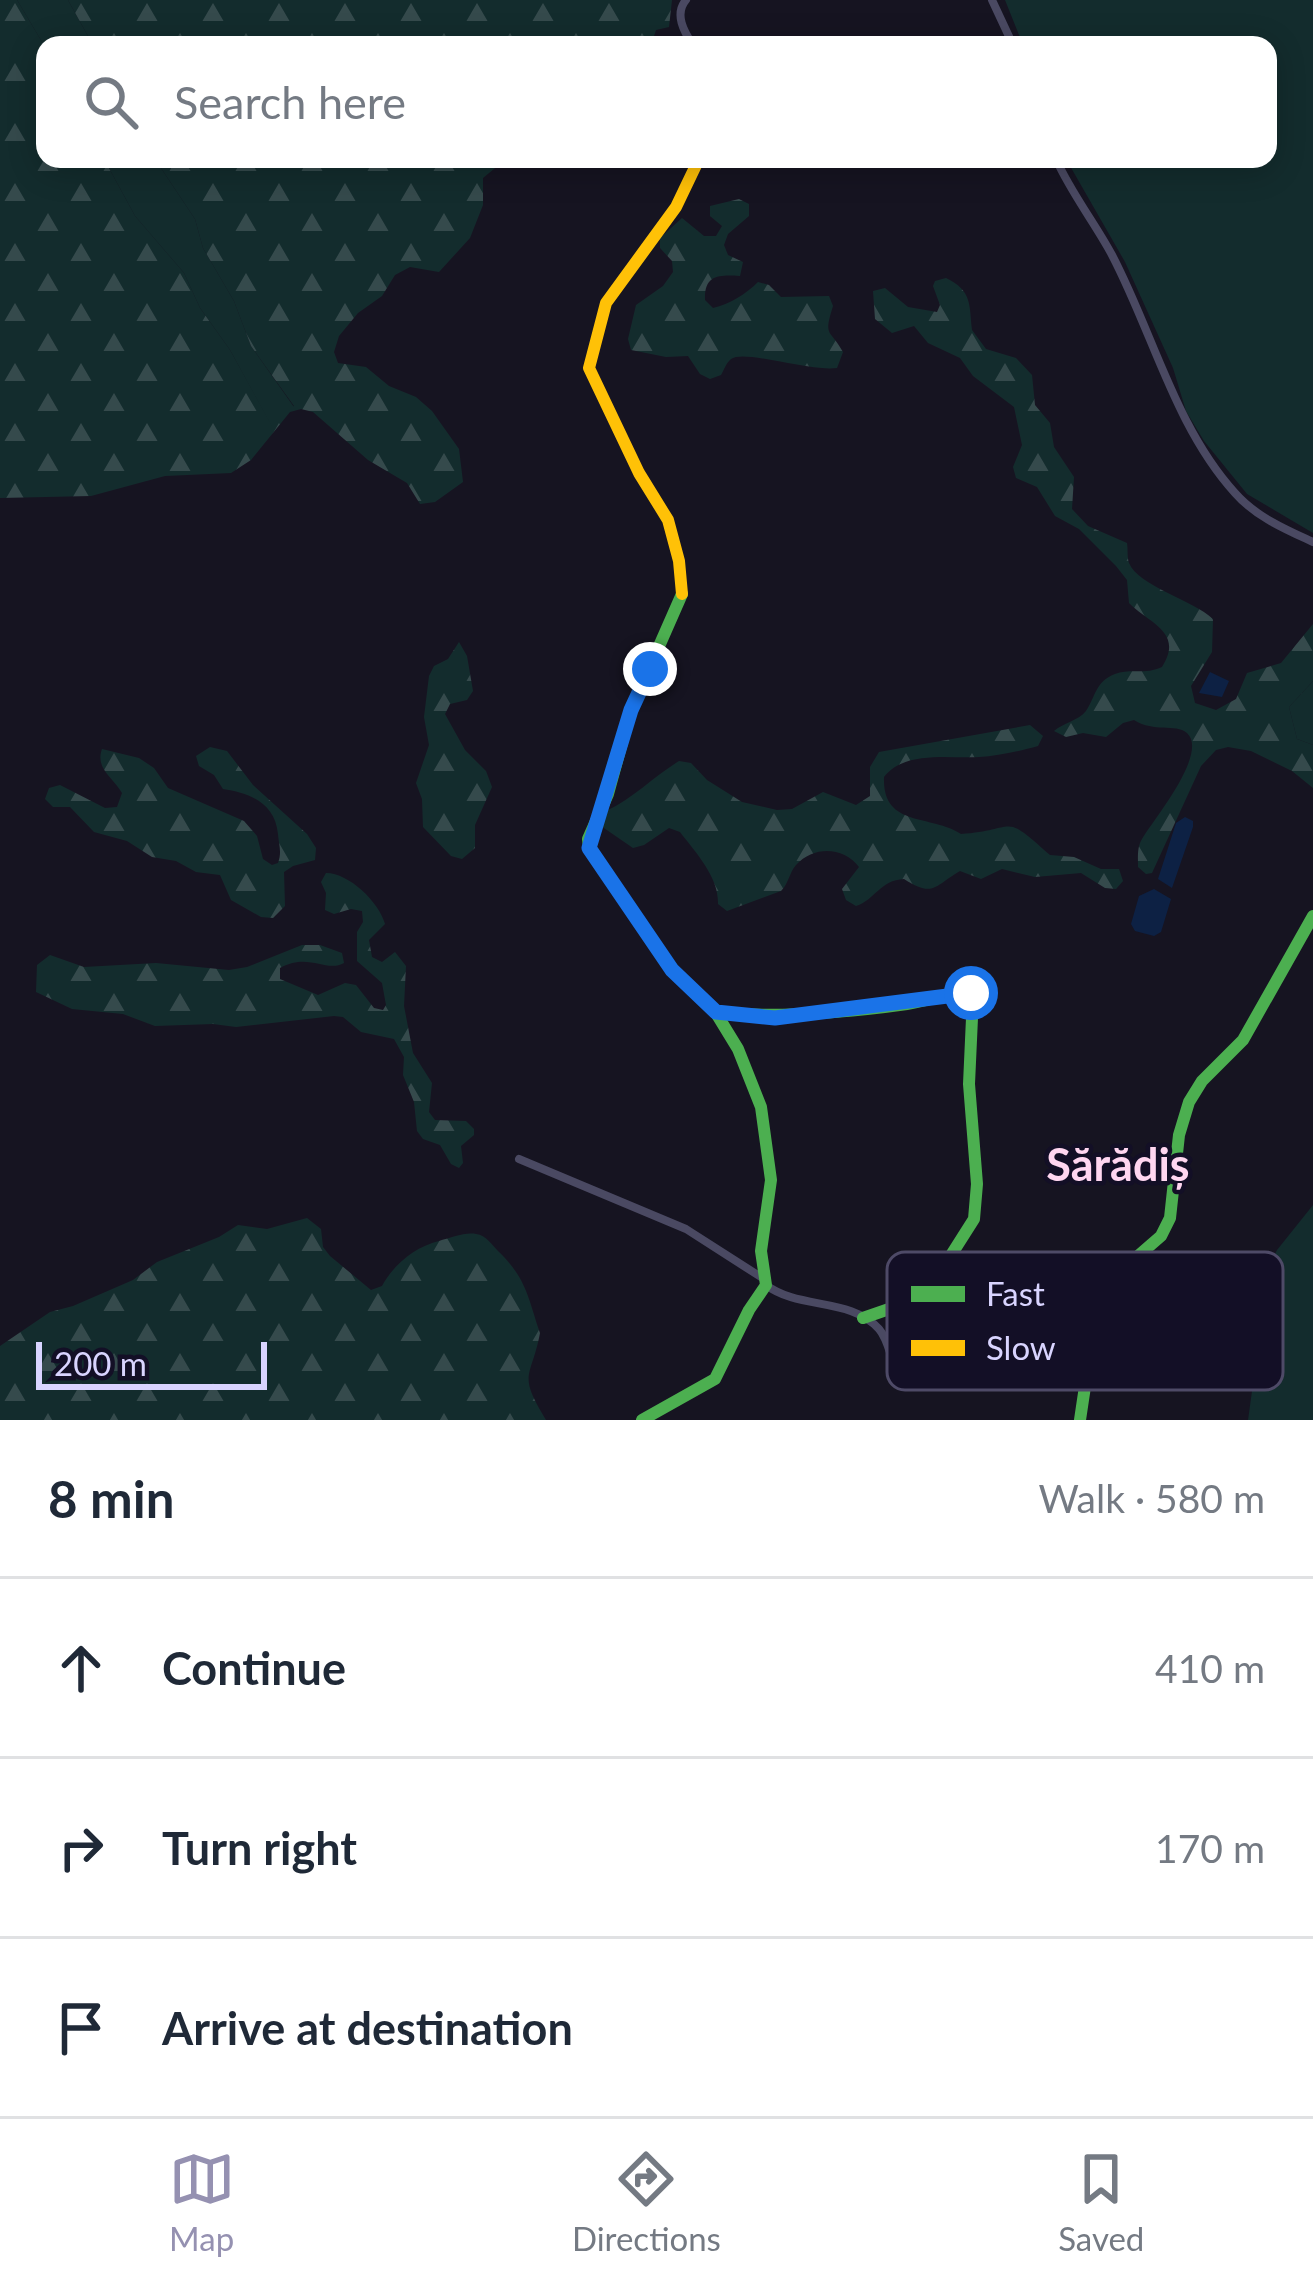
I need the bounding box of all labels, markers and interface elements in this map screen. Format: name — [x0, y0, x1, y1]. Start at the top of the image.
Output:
search box — [36, 36, 1277, 168]
icon: search — [78, 69, 144, 135]
text: Search here — [174, 75, 406, 129]
route end — [623, 642, 677, 696]
route start — [944, 966, 998, 1020]
district label: Sărădiș — [1046, 1137, 1190, 1191]
legend — [887, 1252, 1283, 1390]
text: Fast — [986, 1273, 1045, 1313]
text: Slow — [986, 1327, 1056, 1367]
scale bar — [36, 1336, 267, 1389]
text: 200 m — [54, 1343, 147, 1383]
text: 8 min — [48, 1468, 174, 1529]
text: Walk · 580 m — [1038, 1475, 1265, 1521]
icon: ahead — [48, 1635, 114, 1701]
text: Continue — [162, 1641, 346, 1695]
text: 410 m — [1155, 1645, 1265, 1691]
icon: right — [48, 1815, 114, 1881]
text: Turn right — [162, 1821, 357, 1875]
text: 170 m — [1155, 1825, 1265, 1871]
icon: arrive — [48, 1995, 114, 2061]
text: Arrive at destination — [162, 2001, 573, 2055]
tab: Map — [169, 2146, 235, 2258]
tab: Directions — [572, 2146, 721, 2258]
tab: Saved — [1058, 2146, 1144, 2258]

